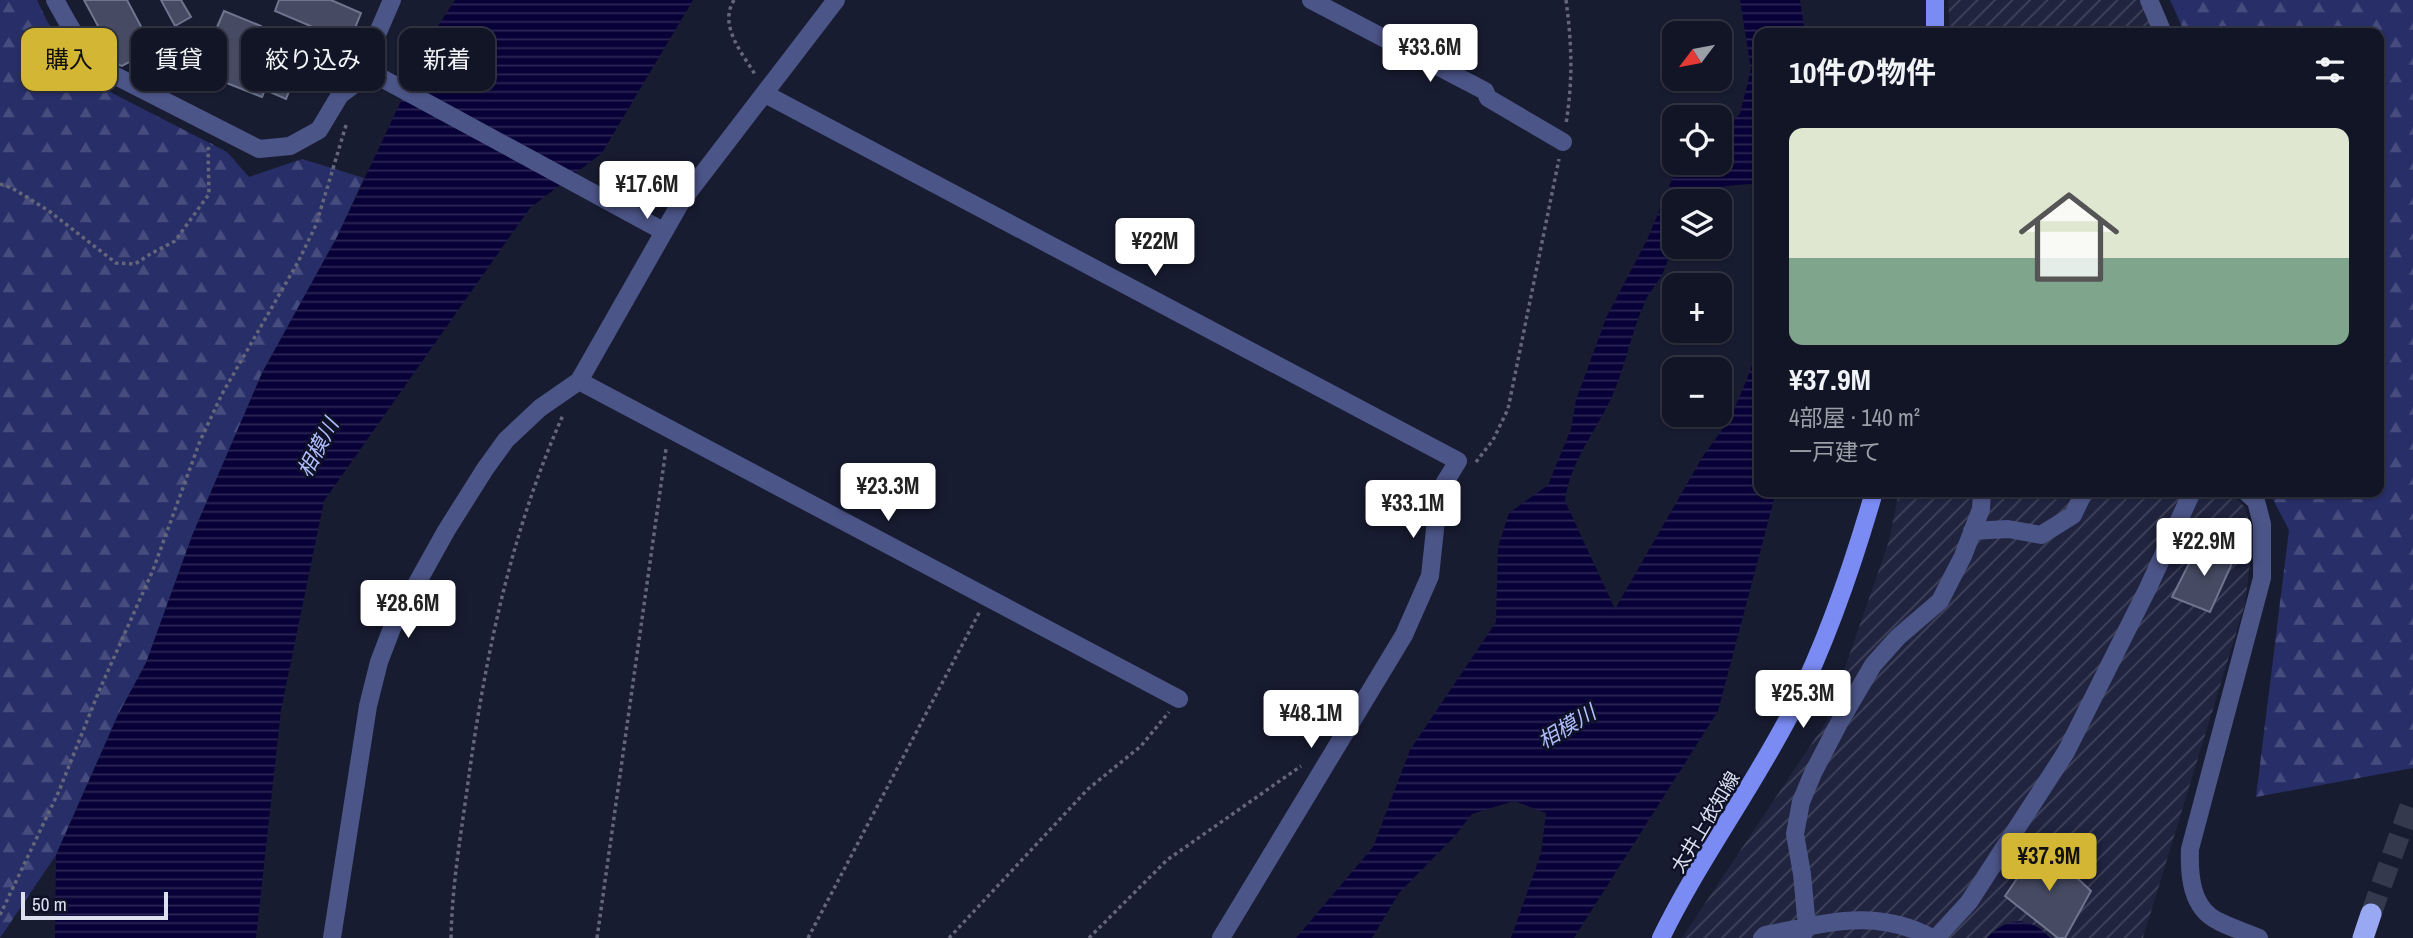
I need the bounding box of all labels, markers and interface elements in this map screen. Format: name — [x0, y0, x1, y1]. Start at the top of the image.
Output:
north arrow — [1662, 21, 1732, 91]
map controls — [1662, 21, 1732, 427]
pin: ¥33.6M — [1373, 24, 1487, 84]
chip: 購入 — [21, 28, 117, 91]
chip: 賃貸 — [131, 28, 227, 91]
chip: 絞り込み — [241, 28, 385, 91]
chip: 新着 — [399, 28, 495, 91]
text: ¥33.6M — [1399, 31, 1461, 62]
icon: filters — [2311, 51, 2349, 89]
text: 10件の物件 — [1789, 52, 1936, 92]
button: locate — [1662, 105, 1732, 175]
pin: ¥17.6M — [590, 162, 704, 221]
text: ¥17.6M — [616, 168, 678, 199]
icon: home — [2006, 174, 2132, 300]
button: layers — [1662, 189, 1732, 259]
pin: ¥22M — [1114, 218, 1196, 278]
text: ¥22M — [1131, 225, 1179, 256]
button: + — [1662, 273, 1732, 343]
button: − — [1662, 357, 1732, 427]
text: ¥37.9M — [1789, 359, 1871, 399]
text: 4部屋 · 140 m² — [1789, 402, 1920, 433]
water label: 相模川 — [290, 411, 346, 482]
text: 一戸建て — [1789, 436, 1881, 467]
pin: ¥23.3M — [831, 463, 945, 523]
text: ¥23.3M — [857, 470, 919, 501]
pin: ¥33.1M — [1356, 480, 1470, 540]
text: ¥33.1M — [1382, 487, 1444, 518]
pin: ¥22.9M — [2147, 518, 2261, 578]
text: ¥22.9M — [2173, 525, 2235, 556]
pin: ¥28.6M — [351, 580, 465, 640]
text: ¥28.6M — [377, 587, 439, 618]
pin: ¥25.3M — [1746, 670, 1860, 730]
text: ¥25.3M — [1772, 677, 1834, 708]
pin: ¥48.1M — [1254, 690, 1368, 750]
text: ¥48.1M — [1280, 697, 1342, 728]
water label: 相模川 — [1532, 697, 1603, 755]
street label: 太井上依知線 — [1664, 766, 1746, 878]
pin: ¥37.9M — [1992, 834, 2106, 893]
text: ¥37.9M — [2018, 840, 2080, 871]
scale bar — [21, 889, 168, 921]
text: 50 m — [32, 891, 67, 917]

